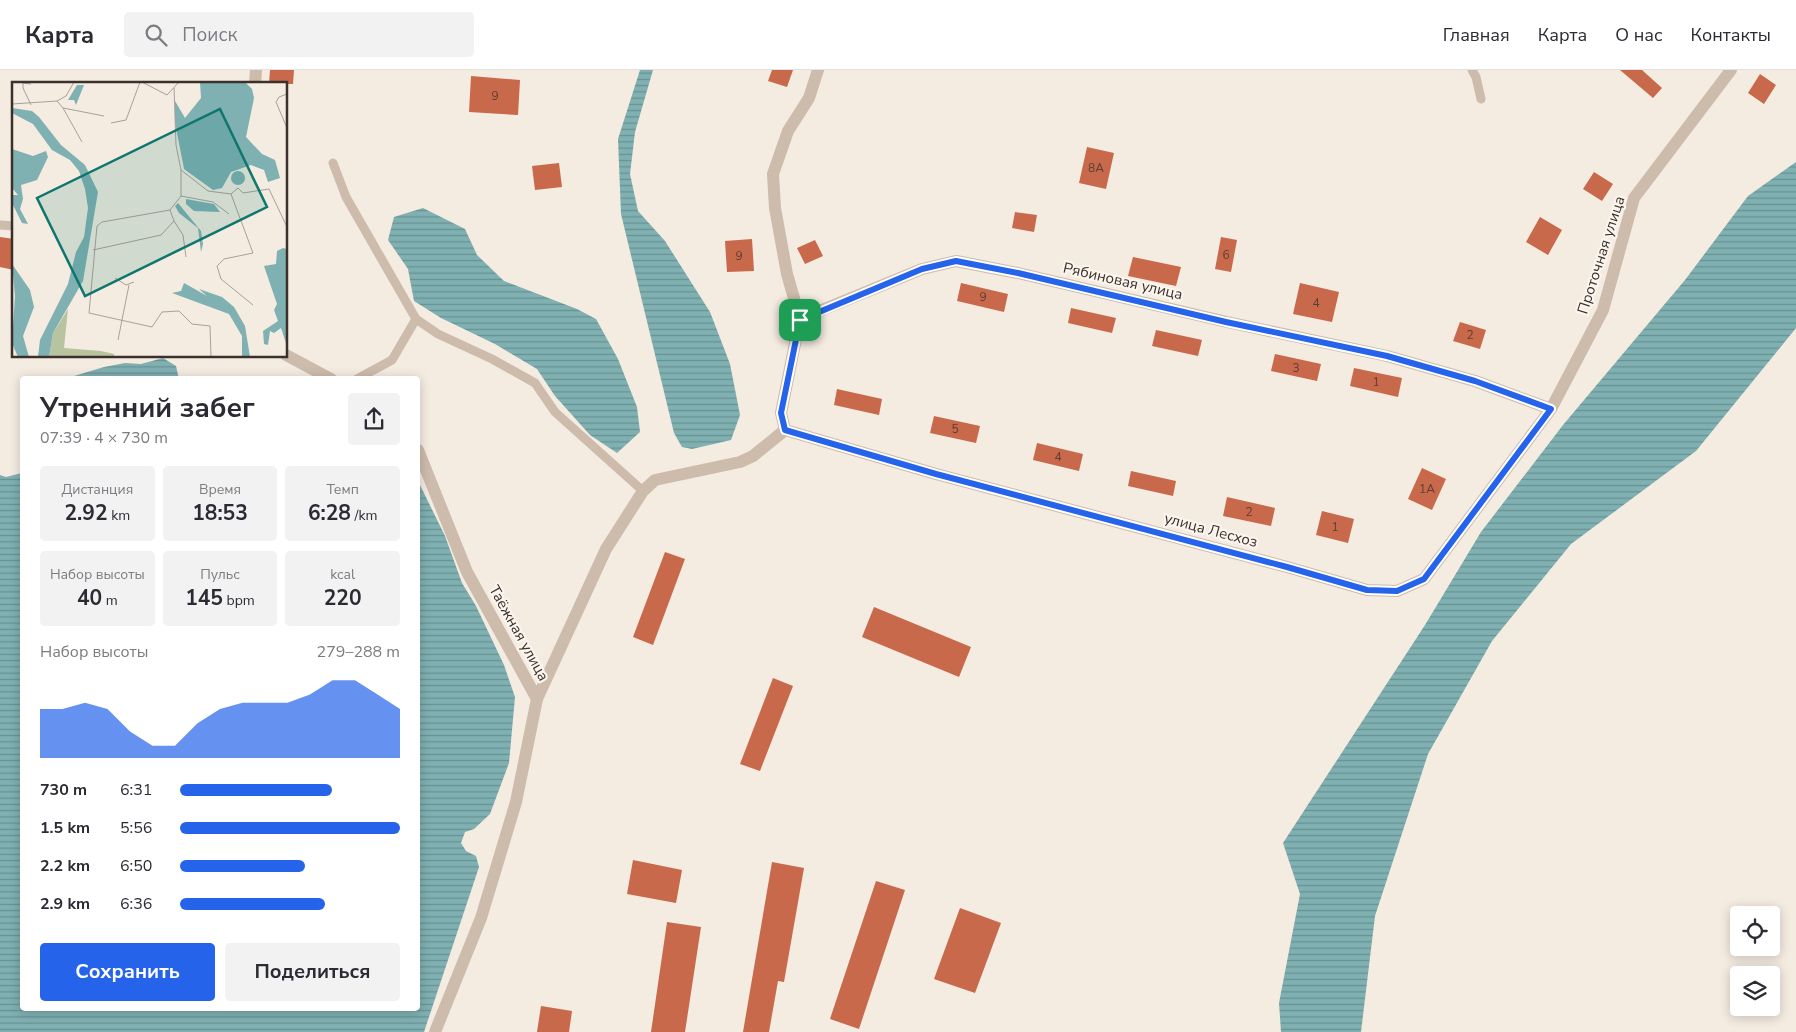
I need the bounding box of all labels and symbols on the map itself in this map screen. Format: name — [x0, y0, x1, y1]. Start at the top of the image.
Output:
inset map — [12, 82, 288, 358]
house number: 9 — [491, 88, 499, 104]
house number: 8А — [1088, 160, 1104, 176]
street label: Проточная улица — [1573, 194, 1629, 316]
house number: 6 — [1222, 247, 1230, 263]
house number: 9 — [735, 248, 743, 264]
street label: Рябиновая улица — [1061, 258, 1185, 304]
house number: 9 — [979, 289, 987, 305]
house number: 4 — [1312, 295, 1320, 311]
pin — [779, 299, 821, 341]
house number: 2 — [1466, 327, 1474, 343]
house number: 3 — [1292, 360, 1300, 376]
house number: 1 — [1372, 374, 1380, 390]
house number: 5 — [951, 421, 959, 437]
house number: 4 — [1054, 449, 1062, 465]
house number: 1А — [1419, 481, 1435, 497]
house number: 2 — [1245, 504, 1253, 520]
street label: улица Лесхоз — [1162, 508, 1260, 552]
house number: 1 — [1331, 519, 1339, 535]
street label: Таёжная улица — [484, 582, 554, 684]

